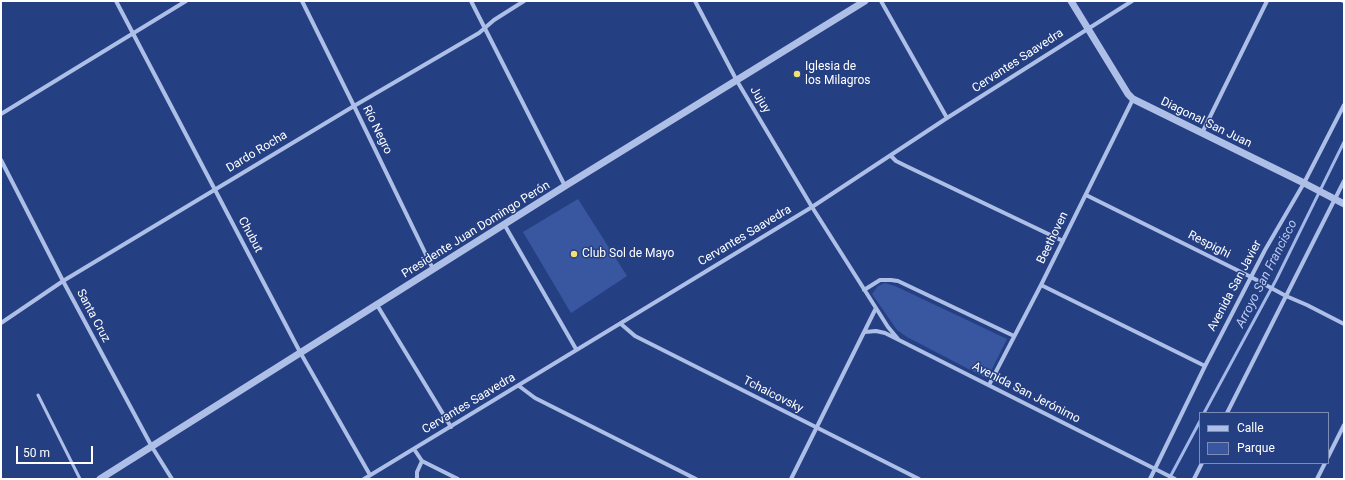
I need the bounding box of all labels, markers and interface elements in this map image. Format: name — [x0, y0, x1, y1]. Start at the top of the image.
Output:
street label: Cervantes Saavedra — [970, 26, 1066, 96]
place label: Iglesia de los Milagros — [805, 60, 870, 88]
marker: Iglesia de los Milagros — [792, 69, 802, 79]
street label: Jujuy — [747, 84, 773, 116]
street label: Diagonal San Juan — [1158, 95, 1254, 151]
street label: Río Negro — [359, 103, 395, 157]
street label: Dardo Rocha — [224, 128, 290, 176]
street label: Presidente Juan Domingo Perón — [399, 178, 553, 282]
street label: Cervantes Saavedra — [696, 203, 794, 269]
street label: Beethoven — [1034, 210, 1072, 266]
street label: Chubut — [235, 215, 265, 255]
water label: Arroyo San Francisco — [1233, 217, 1301, 331]
street label: Respighi — [1185, 228, 1233, 262]
street label: Avenida San Javier — [1205, 238, 1265, 334]
place label: Club Sol de Mayo — [582, 247, 674, 261]
marker: Club Sol de Mayo — [569, 249, 579, 259]
street label: Santa Cruz — [73, 287, 113, 345]
street label: Avenida San Jerónimo — [970, 359, 1082, 427]
street label: Cervantes Saavedra — [420, 371, 518, 437]
street label: Tchaicovsky — [740, 374, 806, 416]
legend — [1199, 412, 1329, 464]
text: Calle — [1237, 421, 1264, 435]
scale bar — [18, 438, 95, 464]
text: Parque — [1237, 441, 1275, 455]
text: 50 m — [23, 446, 50, 460]

